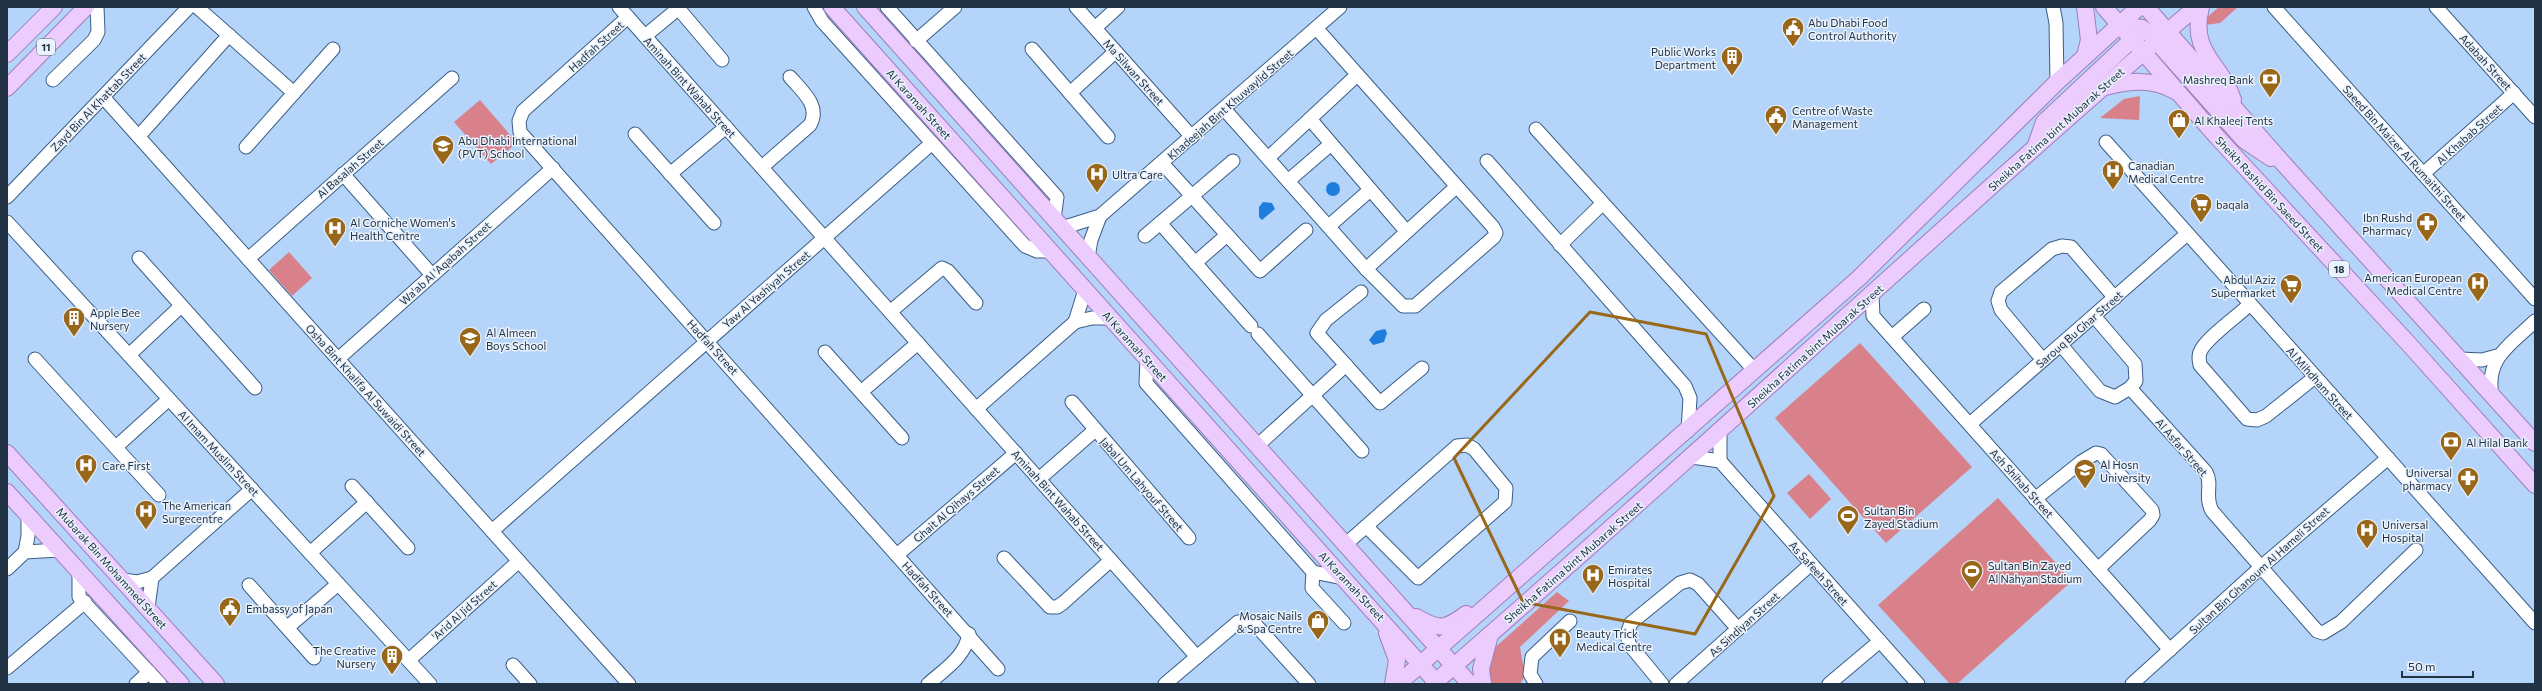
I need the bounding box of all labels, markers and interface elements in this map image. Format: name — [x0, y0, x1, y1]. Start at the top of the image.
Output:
public building icon: Abu Dhabi Food Control Authority — [1780, 15, 1806, 48]
place label: Abu Dhabi Food Control Authority — [1808, 16, 1897, 42]
street label: Hadfah Street — [566, 17, 627, 74]
street label: Adabah Street — [2457, 31, 2515, 93]
street label: Aminah Bint Wahab Street — [641, 34, 739, 141]
street label: Ma Silwan Street — [1101, 36, 1167, 108]
road number: 11 — [37, 39, 55, 55]
building icon: Public Works Department — [1719, 44, 1745, 77]
place label: Public Works Department — [1651, 45, 1716, 71]
street label: Khadeejah Bint Khuwaylid Street — [1165, 46, 1296, 162]
street label: Zayd Bin Al Khattab Street — [48, 50, 149, 154]
street label: Sheikha Fatima bint Mubarak Street — [1985, 64, 2127, 194]
street label: Al Karamah Street — [884, 66, 954, 142]
bank icon: Mashreq Bank — [2257, 66, 2283, 99]
place label: Mashreq Bank — [2183, 73, 2254, 86]
street label: Saeed Bin Maizer Al Rumaithi Street — [2341, 82, 2470, 224]
street label: Al Khabab Street — [2433, 101, 2505, 167]
public building icon: Centre of Waste Management — [1763, 103, 1789, 136]
place label: Centre of Waste Management — [1792, 104, 1873, 130]
shop icon: Al Khaleej Tents — [2166, 107, 2192, 140]
place label: Al Khaleej Tents — [2194, 114, 2273, 127]
school or university icon: Abu Dhabi International (PVT) School — [430, 133, 456, 166]
place label: Abu Dhabi International (PVT) School — [458, 134, 577, 160]
street label: Sheikh Rashid Bin Saeed Street — [2213, 134, 2327, 255]
street label: Al Basalah Street — [314, 135, 386, 201]
hospital icon: Canadian Medical Centre — [2100, 158, 2126, 191]
place label: Canadian Medical Centre — [2128, 159, 2204, 185]
hospital icon: Ultra Care — [1084, 161, 1110, 194]
place label: Ultra Care — [1112, 168, 1163, 181]
supermarket icon: baqala — [2188, 191, 2214, 224]
place label: baqala — [2216, 198, 2249, 211]
pharmacy icon: Ibn Rushd Pharmacy — [2414, 210, 2440, 243]
place label: Ibn Rushd Pharmacy — [2362, 211, 2412, 237]
hospital icon: Al Corniche Women's Health Centre — [322, 215, 348, 248]
place label: Al Corniche Women's Health Centre — [350, 216, 456, 242]
street label: Wa'ab Al 'Aqabah Street — [397, 218, 494, 307]
street label: Yaw Al Yashiyah Street — [720, 247, 813, 331]
road number: 18 — [2329, 261, 2349, 277]
hospital icon: American European Medical Centre — [2465, 270, 2491, 303]
place label: American European Medical Centre — [2364, 271, 2462, 297]
supermarket icon: Abdul Aziz Supermarket — [2278, 272, 2304, 305]
place label: Abdul Aziz Supermarket — [2211, 273, 2277, 299]
street label: Sheikha Fatima bint Mubarak Street — [1744, 281, 1886, 411]
street label: Sarouq Bu Ghar Street — [2033, 287, 2125, 370]
building icon: Apple Bee Nursery — [61, 305, 87, 338]
place label: Apple Bee Nursery — [90, 306, 140, 332]
street label: Al Karamah Street — [1100, 308, 1170, 384]
street label: Hadfah Street — [685, 317, 742, 378]
street label: Osha Bint Khalifa Al Suwaidi Street — [303, 321, 429, 459]
school or university icon: Al Almeen Boys School — [457, 325, 483, 358]
place label: Al Almeen Boys School — [486, 326, 546, 352]
street label: Al Mihdham Street — [2284, 344, 2356, 422]
street label: Al Imam Muslim Street — [176, 407, 263, 499]
street label: Al Asfar Street — [2153, 415, 2211, 479]
bank icon: Al Hilal Bank — [2438, 429, 2464, 462]
street label: Jabal Um Lahyouf Street — [1097, 435, 1187, 535]
place label: Al Hilal Bank — [2466, 436, 2528, 449]
street label: Ash Shihab Street — [1988, 446, 2057, 521]
street label: Aminah Bint Wahab Street — [1009, 447, 1107, 554]
hospital icon: Care First — [73, 452, 99, 485]
school or university icon: Al Hosn University — [2072, 457, 2098, 490]
place label: Al Hosn University — [2100, 458, 2151, 484]
place label: Care First — [102, 459, 151, 472]
street label: Ghait Al Qihays Street — [910, 463, 1002, 545]
pharmacy icon: Universal pharmacy — [2455, 465, 2481, 498]
place label: Universal pharmacy — [2403, 466, 2452, 492]
hospital icon: The American Surgecentre — [133, 498, 159, 531]
street label: Sheikha Fatima bint Mubarak Street — [1501, 498, 1645, 625]
place label: The American Surgecentre — [162, 499, 231, 525]
sports icon: Sultan Bin Zayed Stadium — [1835, 503, 1861, 536]
street label: Sultan Bin Ghanoum Al Hameli Street — [2186, 503, 2332, 636]
place label: Sultan Bin Zayed Stadium — [1864, 504, 1938, 530]
street label: Mubarak Bin Mohammed Street — [54, 505, 170, 632]
hospital icon: Universal Hospital — [2354, 517, 2380, 550]
place label: Universal Hospital — [2382, 518, 2428, 544]
street label: As Safeeh Street — [1787, 538, 1852, 608]
street label: Al Karamah Street — [1316, 548, 1388, 624]
sports icon: Sultan Bin Zayed Al Nahyan Stadium — [1959, 558, 1985, 591]
street label: Hadfah Street — [900, 559, 957, 620]
place label: Sultan Bin Zayed Al Nahyan Stadium — [1988, 559, 2082, 585]
hospital icon: Emirates Hospital — [1580, 562, 1606, 595]
place label: Emirates Hospital — [1608, 563, 1652, 589]
street label: 'Arid Al Jid Street — [429, 577, 500, 643]
street label: As Sindiyan Street — [1706, 589, 1782, 659]
public building icon: Embassy of Japan — [217, 595, 243, 628]
place label: Embassy of Japan — [246, 602, 333, 616]
shop icon: Mosaic Nails & Spa Centre — [1305, 608, 1331, 641]
place label: Mosaic Nails & Spa Centre — [1237, 609, 1302, 635]
hospital icon: Beauty Trick Medical Centre — [1547, 626, 1573, 659]
place label: Beauty Trick Medical Centre — [1576, 627, 1652, 653]
building icon: The Creative Nursery — [379, 643, 405, 676]
place label: The Creative Nursery — [313, 644, 376, 670]
scale bar — [2402, 653, 2473, 679]
text: 50 m — [2408, 659, 2436, 673]

